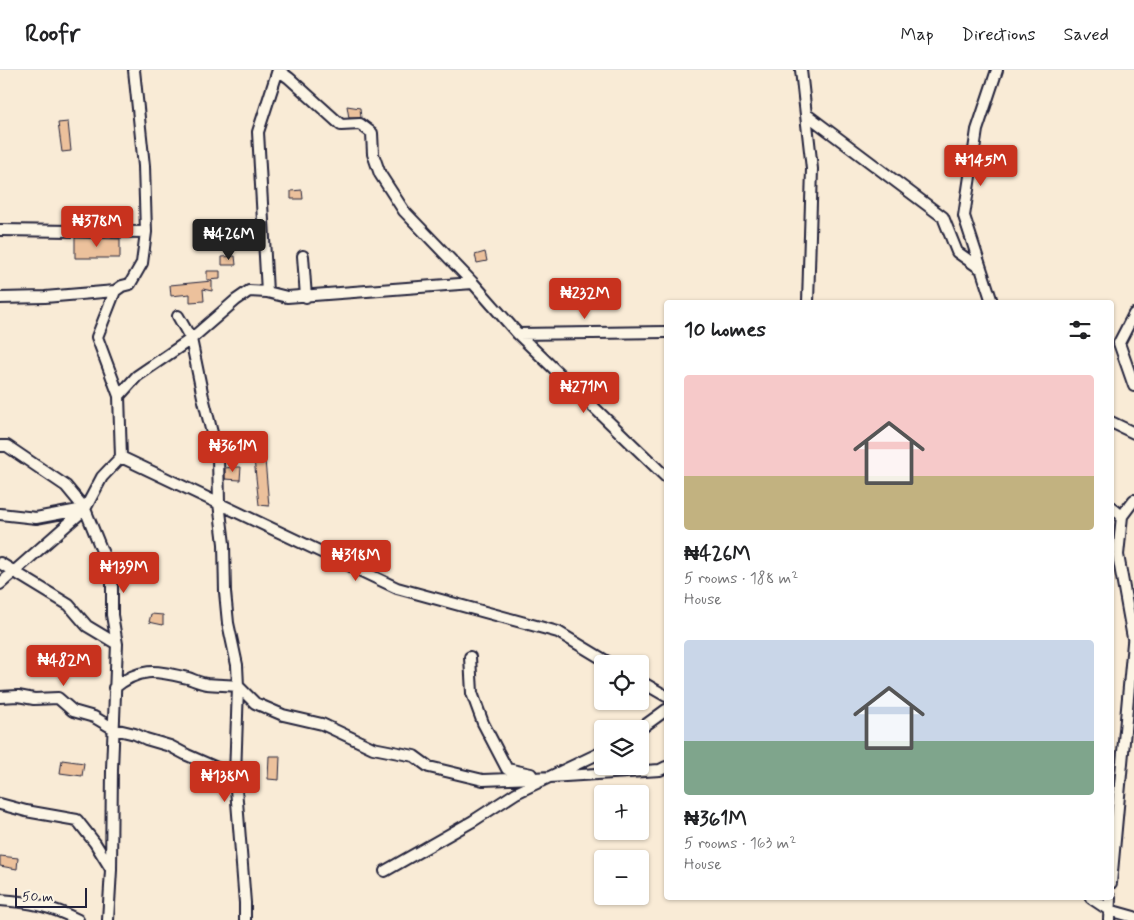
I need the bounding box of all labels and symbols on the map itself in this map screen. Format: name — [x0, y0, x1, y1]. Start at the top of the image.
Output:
pin: ₦145M — [946, 144, 1016, 187]
pin: ₦378M — [62, 206, 132, 248]
pin: ₦426M — [194, 218, 264, 261]
pin: ₦232M — [550, 278, 620, 320]
pin: ₦271M — [549, 372, 619, 414]
pin: ₦361M — [198, 430, 268, 473]
pin: ₦318M — [321, 540, 391, 582]
pin: ₦139M — [89, 552, 159, 594]
pin: ₦482M — [29, 644, 99, 687]
pin: ₦138M — [190, 760, 260, 803]
scale bar — [15, 885, 88, 908]

